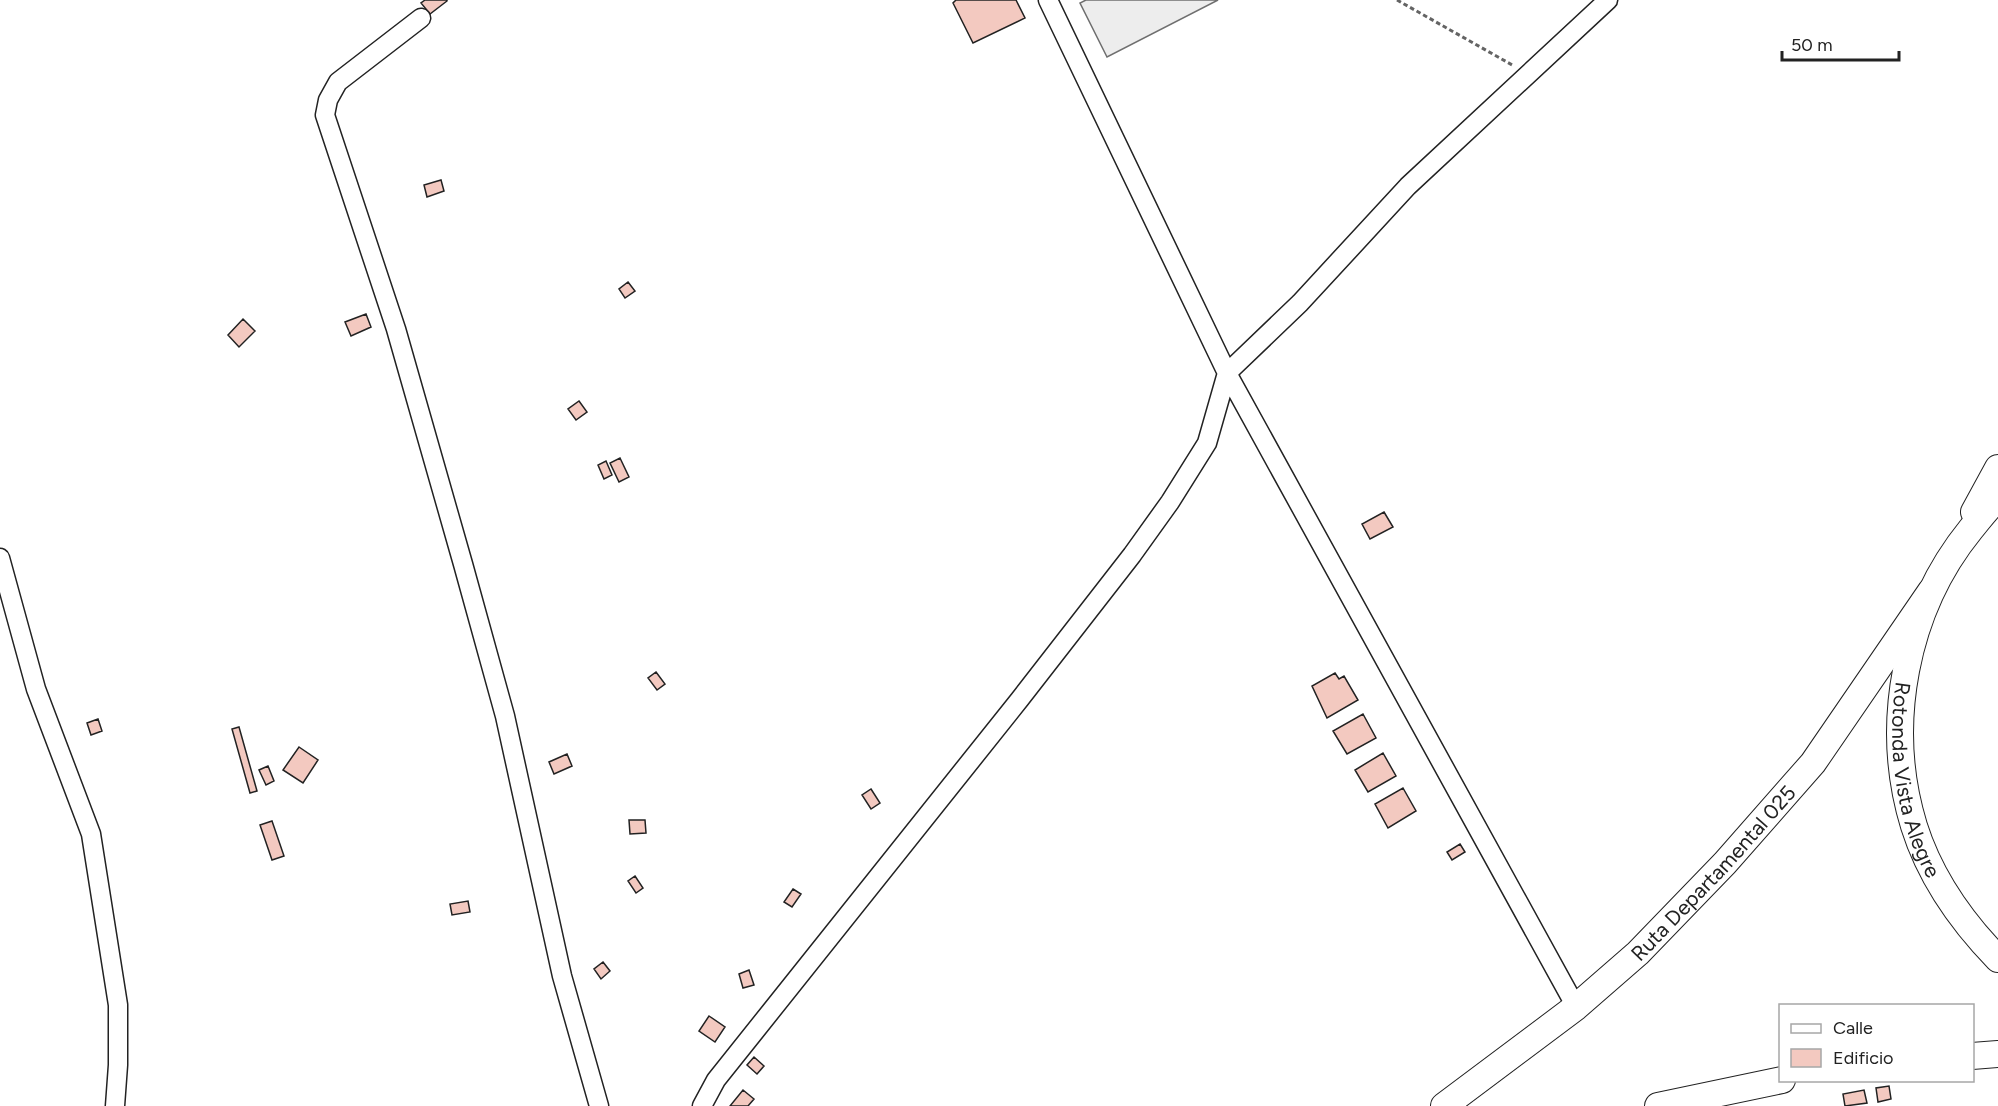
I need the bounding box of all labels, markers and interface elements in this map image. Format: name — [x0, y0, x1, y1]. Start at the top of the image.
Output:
scale bar — [1782, 24, 1899, 62]
text: 50 m — [1791, 34, 1833, 56]
street label: Rotonda Vista Alegre — [1888, 680, 1946, 882]
street label: Ruta Departamental 025 — [1625, 780, 1800, 966]
legend — [1779, 1004, 1974, 1082]
text: Calle — [1833, 1017, 1873, 1039]
text: Edificio — [1833, 1047, 1894, 1069]

